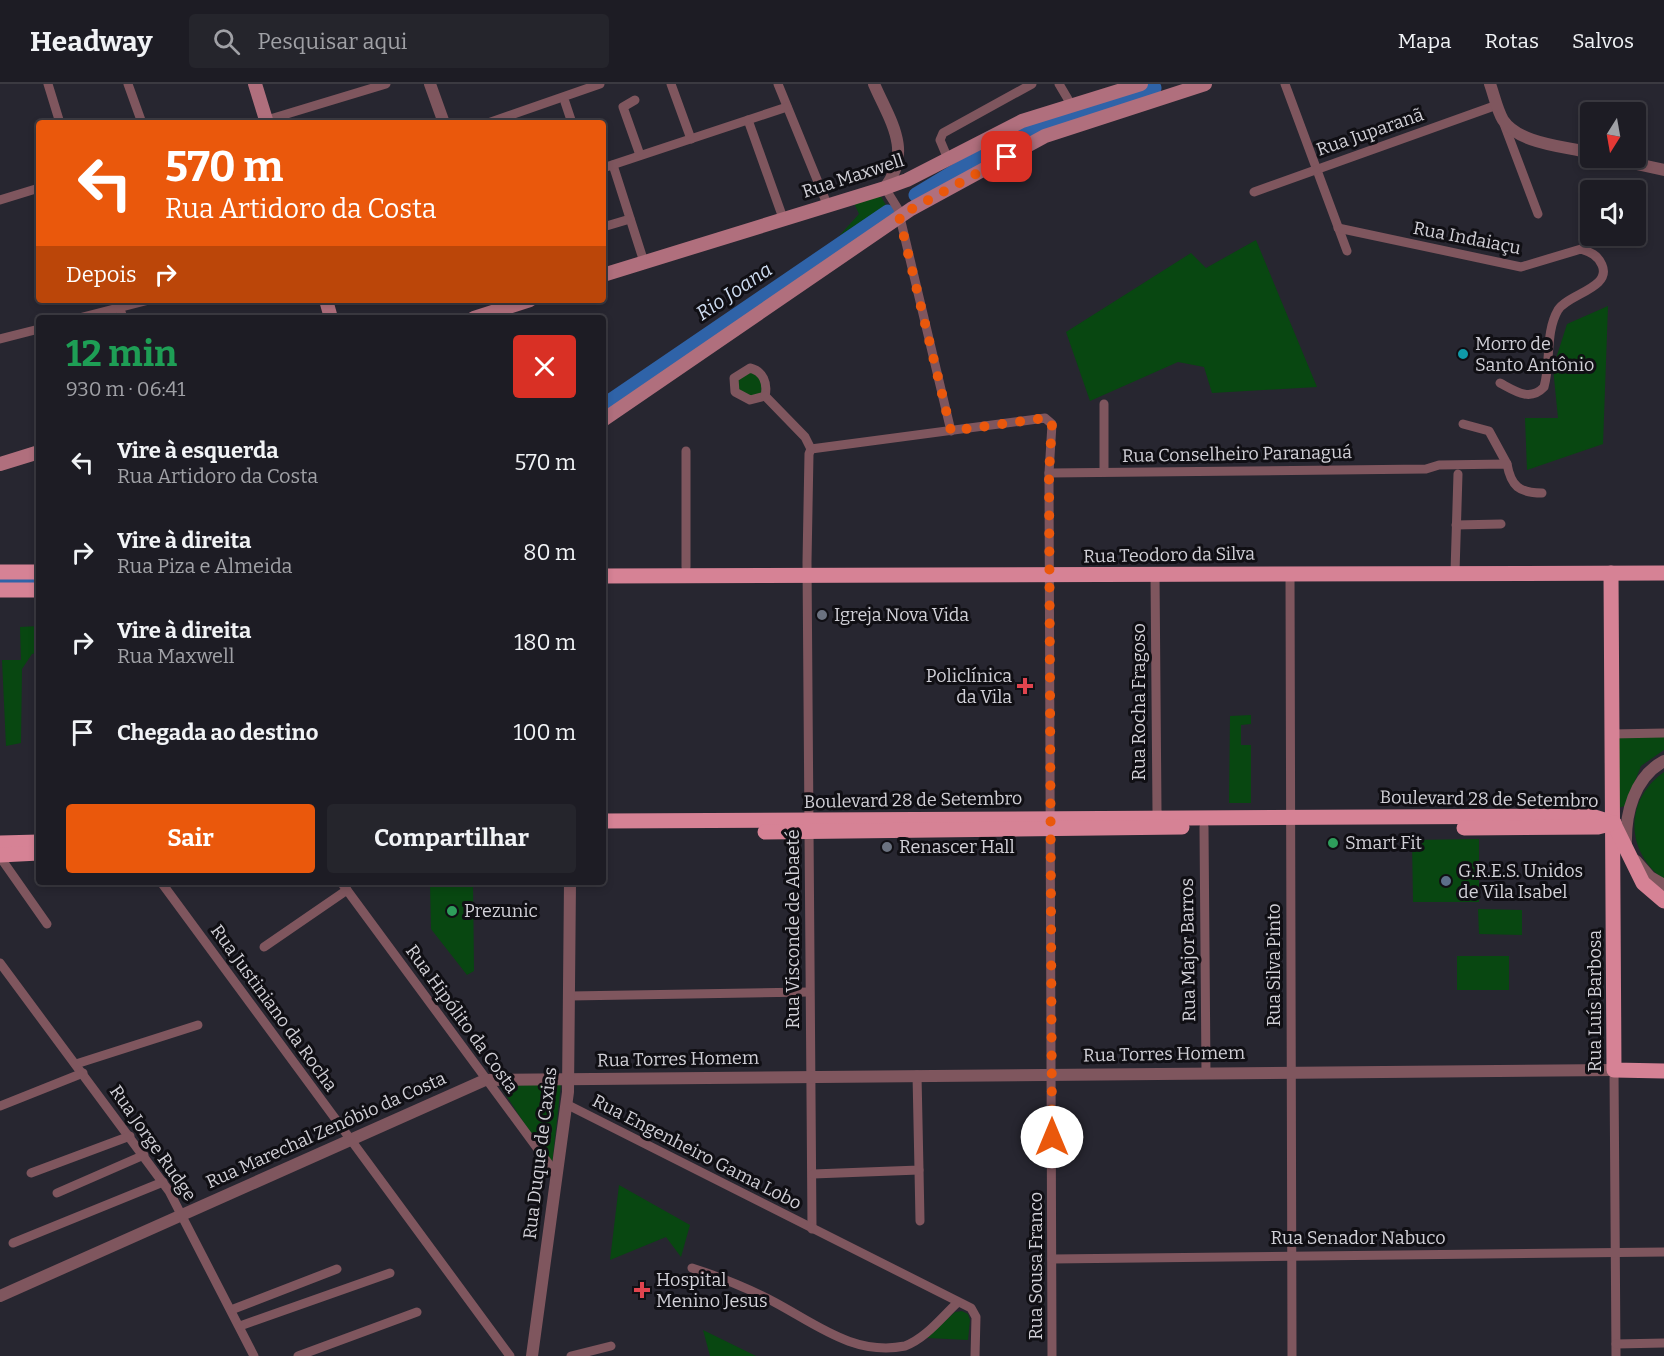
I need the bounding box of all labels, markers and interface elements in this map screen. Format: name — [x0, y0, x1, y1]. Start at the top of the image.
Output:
search box — [189, 14, 609, 68]
text: Headway — [30, 25, 153, 58]
icon: search — [210, 25, 243, 58]
text: Pesquisar aqui — [258, 28, 407, 55]
text: Mapa — [1398, 28, 1452, 54]
text: Rotas — [1485, 28, 1539, 54]
text: Salvos — [1572, 28, 1634, 54]
north arrow — [1580, 102, 1646, 168]
map controls — [1580, 102, 1646, 246]
street label: Rua Juparanã — [1313, 103, 1427, 161]
pin — [981, 131, 1032, 182]
icon: arrive — [990, 140, 1023, 173]
text: 570 m — [165, 142, 283, 192]
icon: left — [66, 144, 144, 222]
street label: Rua Maxwell — [799, 149, 907, 203]
button: sound — [1580, 180, 1646, 246]
text: Rua Artidoro da Costa — [165, 193, 437, 225]
street label: Rua Indaiaçu — [1411, 217, 1523, 259]
water label: Rio Joana — [691, 257, 777, 325]
icon: right — [149, 258, 182, 291]
text: Depois — [66, 261, 137, 288]
text: 12 min — [66, 332, 177, 376]
place label: Morro de Santo Antônio — [1475, 333, 1594, 376]
button: close — [513, 335, 576, 398]
marker: Morro de Santo Antônio — [1456, 347, 1470, 361]
text: 930 m · 06:41 — [66, 377, 185, 401]
text: Vire à esquerda — [117, 437, 278, 464]
street label: Rua Conselheiro Paranaguá — [1122, 441, 1352, 467]
icon: left — [66, 446, 99, 479]
text: 570 m — [515, 449, 576, 476]
text: Rua Artidoro da Costa — [117, 464, 318, 488]
text: Vire à direita — [117, 527, 251, 554]
icon: right — [66, 536, 99, 569]
text: 80 m — [523, 539, 576, 566]
street label: Rua Teodoro da Silva — [1083, 543, 1255, 567]
text: Rua Piza e Almeida — [117, 554, 293, 578]
place label: Igreja Nova Vida — [834, 604, 969, 626]
marker: Igreja Nova Vida — [815, 608, 829, 622]
text: Vire à direita — [117, 617, 251, 644]
street label: Rua Rocha Fragoso — [1128, 623, 1150, 781]
icon: right — [66, 626, 99, 659]
text: 180 m — [514, 629, 576, 656]
text: Rua Maxwell — [117, 644, 235, 668]
place label: Policlínica da Vila — [926, 665, 1012, 708]
marker: Policlínica da Vila — [1016, 677, 1034, 695]
icon: arrive — [66, 716, 99, 749]
text: Chegada ao destino — [117, 719, 318, 746]
text: 100 m — [513, 719, 576, 746]
street label: Boulevard 28 de Setembro — [1379, 786, 1599, 812]
street label: Boulevard 28 de Setembro — [803, 787, 1023, 813]
button: Sair — [66, 804, 315, 873]
button: Compartilhar — [327, 804, 576, 873]
street label: Rua Visconde de Abaeté — [782, 829, 804, 1029]
place label: Smart Fit — [1345, 832, 1423, 854]
place label: Renascer Hall — [899, 836, 1015, 858]
marker: Smart Fit — [1326, 836, 1340, 850]
marker: Renascer Hall — [880, 840, 894, 854]
place label: G.R.E.S. Unidos de Vila Isabel — [1458, 860, 1583, 903]
marker: G.R.E.S. Unidos de Vila Isabel — [1439, 874, 1453, 888]
street label: Rua Major Barros — [1176, 878, 1200, 1022]
place label: Prezunic — [464, 900, 538, 922]
street label: Rua Silva Pinto — [1263, 903, 1285, 1027]
marker: Prezunic — [445, 904, 459, 918]
street label: Rua Justiniano da Rocha — [206, 920, 342, 1096]
street label: Rua Luís Barbosa — [1584, 930, 1606, 1072]
street label: Rua Hipólito da Costa — [401, 941, 523, 1098]
street label: Rua Torres Homem — [1083, 1042, 1245, 1066]
street label: Rua Torres Homem — [597, 1047, 759, 1071]
street label: Rua Duque de Caxias — [519, 1066, 561, 1240]
street label: Rua Marechal Zenóbio da Costa — [203, 1067, 449, 1193]
street label: Rua Jorge Rudge — [105, 1081, 201, 1205]
street label: Rua Engenheiro Gama Lobo — [589, 1090, 805, 1214]
position arrow — [1020, 1105, 1084, 1169]
street label: Rua Sousa Franco — [1025, 1192, 1047, 1340]
street label: Rua Senador Nabuco — [1270, 1227, 1446, 1249]
place label: Hospital Menino Jesus — [656, 1269, 768, 1312]
marker: Hospital Menino Jesus — [633, 1281, 651, 1299]

